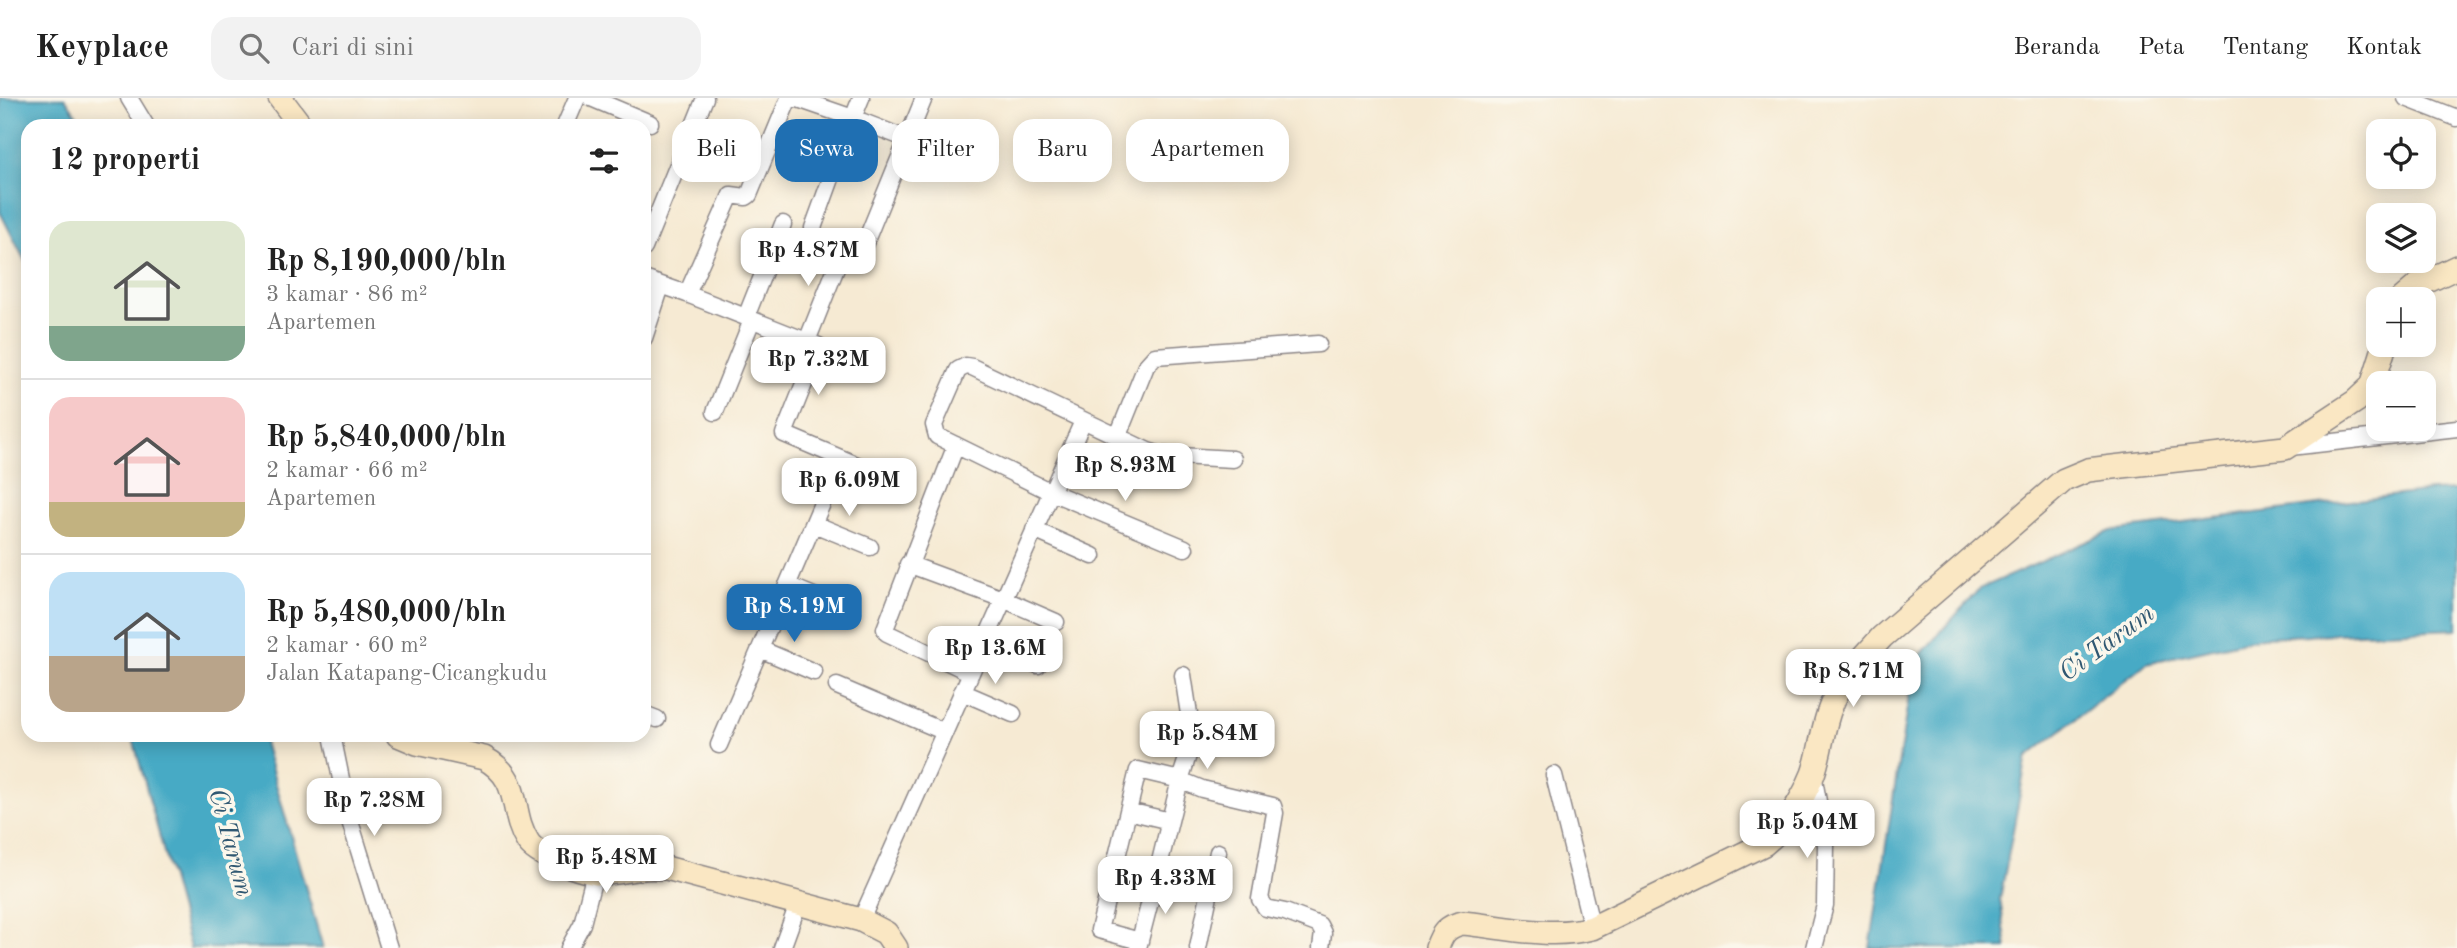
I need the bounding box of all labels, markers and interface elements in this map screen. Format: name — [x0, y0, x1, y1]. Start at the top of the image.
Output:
search box — [211, 17, 701, 80]
icon: search — [235, 29, 273, 67]
text: Keyplace — [35, 32, 169, 65]
text: Cari di sini — [291, 35, 414, 61]
text: Beranda — [2014, 36, 2100, 60]
text: Peta — [2138, 36, 2185, 60]
text: Tentang — [2223, 36, 2308, 60]
text: Kontak — [2346, 36, 2422, 60]
chip: Beli — [672, 119, 761, 182]
chip: Sewa — [775, 119, 878, 182]
chip: Filter — [892, 119, 999, 182]
chip: Baru — [1013, 119, 1112, 182]
chip: Apartemen — [1126, 119, 1289, 182]
map controls — [2366, 119, 2436, 441]
button: locate — [2366, 119, 2436, 189]
icon: filters — [585, 142, 623, 180]
text: 12 properti — [49, 146, 200, 176]
button: layers — [2366, 203, 2436, 273]
pin: Rp 4.87M — [736, 228, 880, 288]
text: Rp 4.87M — [757, 239, 859, 262]
text: Rp 8,190,000/bln — [266, 247, 506, 277]
icon: home — [105, 249, 189, 333]
text: 3 kamar · 86 m² — [266, 283, 428, 306]
button: + — [2366, 287, 2436, 357]
text: Apartemen — [266, 311, 376, 334]
pin: Rp 7.32M — [746, 338, 890, 397]
text: Rp 7.32M — [767, 348, 869, 371]
button: − — [2366, 371, 2436, 441]
text: Rp 5,840,000/bln — [266, 423, 506, 453]
icon: home — [105, 425, 189, 509]
pin: Rp 8.93M — [1053, 444, 1197, 503]
text: Rp 8.93M — [1074, 454, 1176, 477]
pin: Rp 6.09M — [777, 458, 921, 518]
text: 2 kamar · 66 m² — [266, 459, 428, 482]
text: Rp 6.09M — [798, 469, 900, 492]
text: Apartemen — [266, 487, 376, 510]
pin: Rp 8.19M — [722, 584, 866, 644]
text: Rp 8.19M — [743, 595, 845, 618]
text: Rp 5,480,000/bln — [266, 598, 506, 628]
icon: home — [105, 600, 189, 684]
water label: Ci Tarum — [2055, 601, 2160, 687]
pin: Rp 13.6M — [923, 626, 1067, 686]
text: 2 kamar · 60 m² — [266, 634, 428, 657]
text: Rp 13.6M — [944, 637, 1046, 660]
pin: Rp 8.71M — [1781, 650, 1925, 709]
text: Rp 8.71M — [1802, 660, 1904, 683]
text: Jalan Katapang-Cicangkudu — [266, 662, 547, 685]
pin: Rp 5.84M — [1135, 712, 1279, 771]
text: Rp 5.84M — [1156, 722, 1258, 745]
pin: Rp 7.28M — [302, 778, 446, 838]
water label: Ci Tarum — [203, 786, 257, 899]
text: Rp 7.28M — [323, 789, 425, 812]
pin: Rp 5.04M — [1735, 800, 1879, 860]
text: Rp 5.04M — [1756, 811, 1858, 834]
pin: Rp 5.48M — [534, 836, 678, 895]
text: Rp 5.48M — [555, 846, 657, 869]
pin: Rp 4.33M — [1093, 856, 1237, 916]
text: Rp 4.33M — [1114, 867, 1216, 890]

